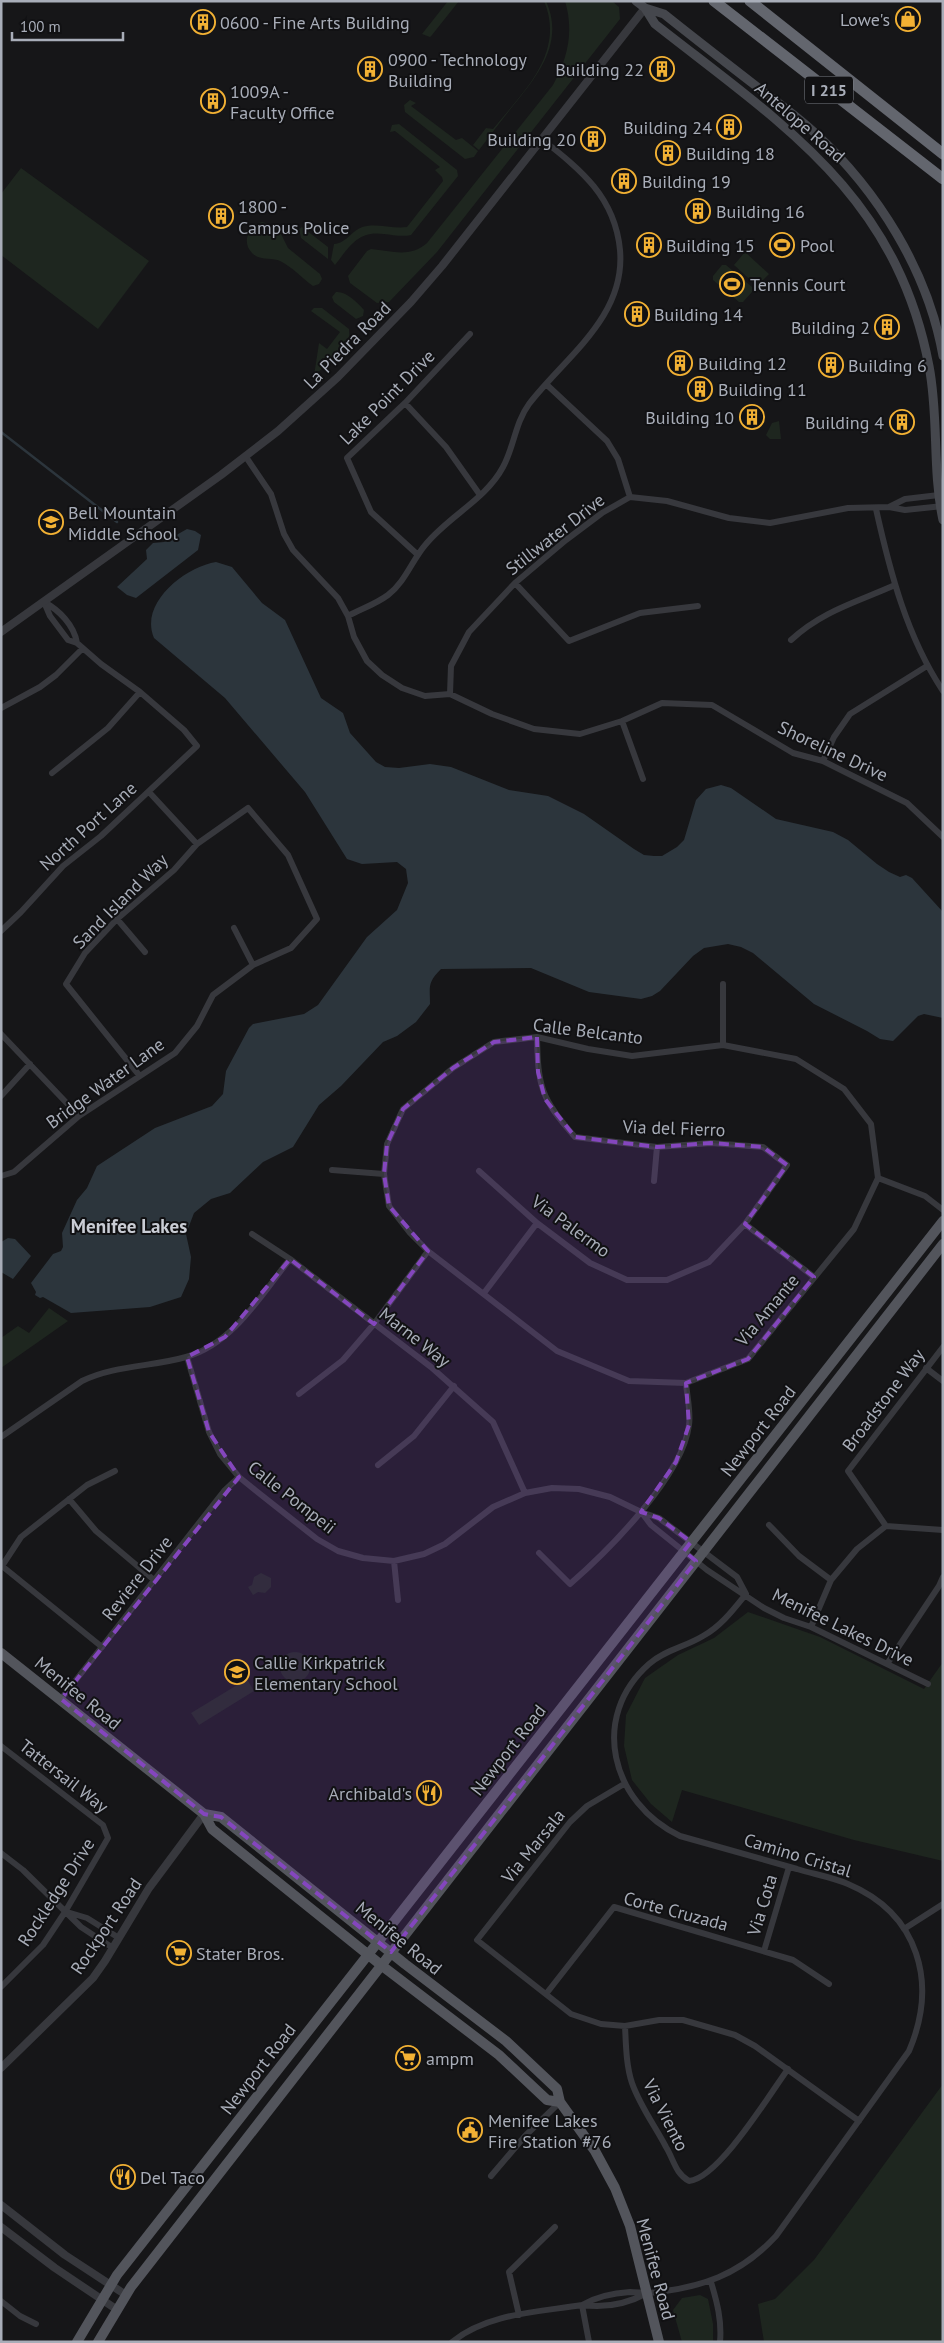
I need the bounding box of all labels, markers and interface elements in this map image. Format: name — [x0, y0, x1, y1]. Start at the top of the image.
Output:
shop icon: Lowe's — [895, 6, 921, 32]
place label: Lowe's — [840, 8, 890, 31]
building icon: 0600 - Fine Arts Building — [190, 9, 216, 35]
scale bar — [12, 10, 124, 42]
place label: 0600 - Fine Arts Building — [220, 11, 410, 34]
text: 100 m — [20, 17, 61, 36]
place label: 0900 - Technology Building — [388, 48, 528, 92]
building icon: 0900 - Technology Building — [357, 56, 383, 82]
building icon: Building 22 — [649, 56, 675, 82]
place label: Building 22 — [555, 58, 644, 81]
road number: I 215 — [805, 76, 853, 104]
street label: Antelope Road — [750, 77, 850, 167]
place label: 1009A - Faculty Office — [230, 80, 335, 124]
building icon: 1009A - Faculty Office — [200, 88, 226, 114]
building icon: Building 24 — [716, 114, 742, 140]
place label: Building 24 — [623, 116, 712, 139]
building icon: Building 20 — [580, 126, 606, 152]
place label: Building 20 — [487, 128, 576, 151]
building icon: Building 18 — [655, 140, 681, 166]
place label: Building 18 — [686, 142, 775, 165]
building icon: Building 19 — [611, 168, 637, 194]
place label: Building 19 — [642, 170, 731, 193]
place label: 1800 - Campus Police — [238, 195, 349, 239]
building icon: Building 16 — [685, 198, 711, 224]
place label: Building 16 — [716, 200, 805, 223]
building icon: 1800 - Campus Police — [208, 203, 234, 229]
building icon: Building 15 — [636, 232, 662, 258]
sports icon: Pool — [769, 232, 795, 258]
place label: Building 15 — [666, 234, 755, 257]
place label: Pool — [800, 234, 835, 257]
sports icon: Tennis Court — [719, 271, 745, 297]
place label: Tennis Court — [750, 273, 846, 296]
street label: La Piedra Road — [298, 296, 396, 394]
building icon: Building 14 — [624, 301, 650, 327]
place label: Building 14 — [654, 303, 743, 326]
building icon: Building 2 — [874, 314, 900, 340]
place label: Building 2 — [791, 316, 870, 339]
street label: Lake Point Drive — [335, 345, 439, 449]
building icon: Building 12 — [667, 350, 693, 376]
place label: Building 12 — [698, 352, 787, 375]
building icon: Building 6 — [818, 352, 844, 378]
place label: Building 6 — [848, 354, 927, 377]
building icon: Building 11 — [687, 376, 713, 402]
place label: Building 11 — [718, 378, 807, 401]
building icon: Building 10 — [739, 404, 765, 430]
place label: Building 10 — [645, 406, 734, 429]
building icon: Building 4 — [889, 409, 915, 435]
place label: Building 4 — [805, 411, 884, 434]
street label: Stillwater Drive — [501, 488, 609, 580]
place label: Bell Mountain Middle School — [68, 501, 178, 545]
school or university icon: Bell Mountain Middle School — [38, 509, 64, 535]
street label: Shoreline Drive — [774, 716, 892, 786]
street label: North Port Lane — [35, 776, 141, 876]
street label: Sand Island Way — [68, 848, 173, 953]
street label: Calle Belcanto — [532, 1013, 644, 1049]
street label: Bridge Water Lane — [41, 1032, 169, 1134]
street label: Via del Fierro — [621, 1115, 726, 1141]
street label: Via Palermo — [526, 1189, 615, 1262]
district label: Menifee Lakes — [71, 1214, 187, 1238]
street label: Via Amante — [730, 1269, 804, 1352]
street label: Marne Way — [375, 1302, 456, 1372]
street label: Broadstone Way — [837, 1343, 930, 1456]
street label: Newport Road — [715, 1381, 801, 1481]
street label: Calle Pompeii — [243, 1455, 341, 1539]
street label: Reviere Drive — [97, 1531, 177, 1625]
street label: Menifee Lakes Drive — [768, 1583, 918, 1671]
street label: Menifee Road — [30, 1651, 126, 1735]
place label: Callie Kirkpatrick Elementary School — [254, 1651, 398, 1695]
school or university icon: Callie Kirkpatrick Elementary School — [224, 1659, 250, 1685]
street label: Newport Road — [465, 1700, 551, 1800]
street label: Tattersail Way — [15, 1734, 114, 1818]
restaurant icon: Archibald's — [416, 1780, 442, 1806]
place label: Archibald's — [329, 1782, 412, 1805]
street label: Via Marsala — [496, 1804, 570, 1889]
street label: Camino Cristal — [741, 1828, 855, 1883]
street label: Rockledge Drive — [13, 1834, 99, 1950]
street label: Via Cota — [741, 1871, 782, 1939]
street label: Rockport Road — [65, 1873, 147, 1979]
street label: Corte Cruzada — [621, 1886, 731, 1936]
street label: Menifee Road — [351, 1896, 447, 1980]
supermarket icon: Stater Bros. — [166, 1940, 192, 1966]
place label: Stater Bros. — [196, 1942, 284, 1965]
street label: Newport Road — [215, 2019, 301, 2119]
supermarket icon: ampm — [395, 2045, 421, 2071]
place label: ampm — [426, 2047, 474, 2070]
street label: Via Viento — [638, 2074, 694, 2155]
place label: Menifee Lakes Fire Station #76 — [488, 2109, 611, 2153]
public building icon: Menifee Lakes Fire Station #76 — [457, 2117, 483, 2143]
restaurant icon: Del Taco — [110, 2164, 136, 2190]
place label: Del Taco — [140, 2166, 205, 2189]
street label: Menifee Road — [631, 2216, 681, 2322]

